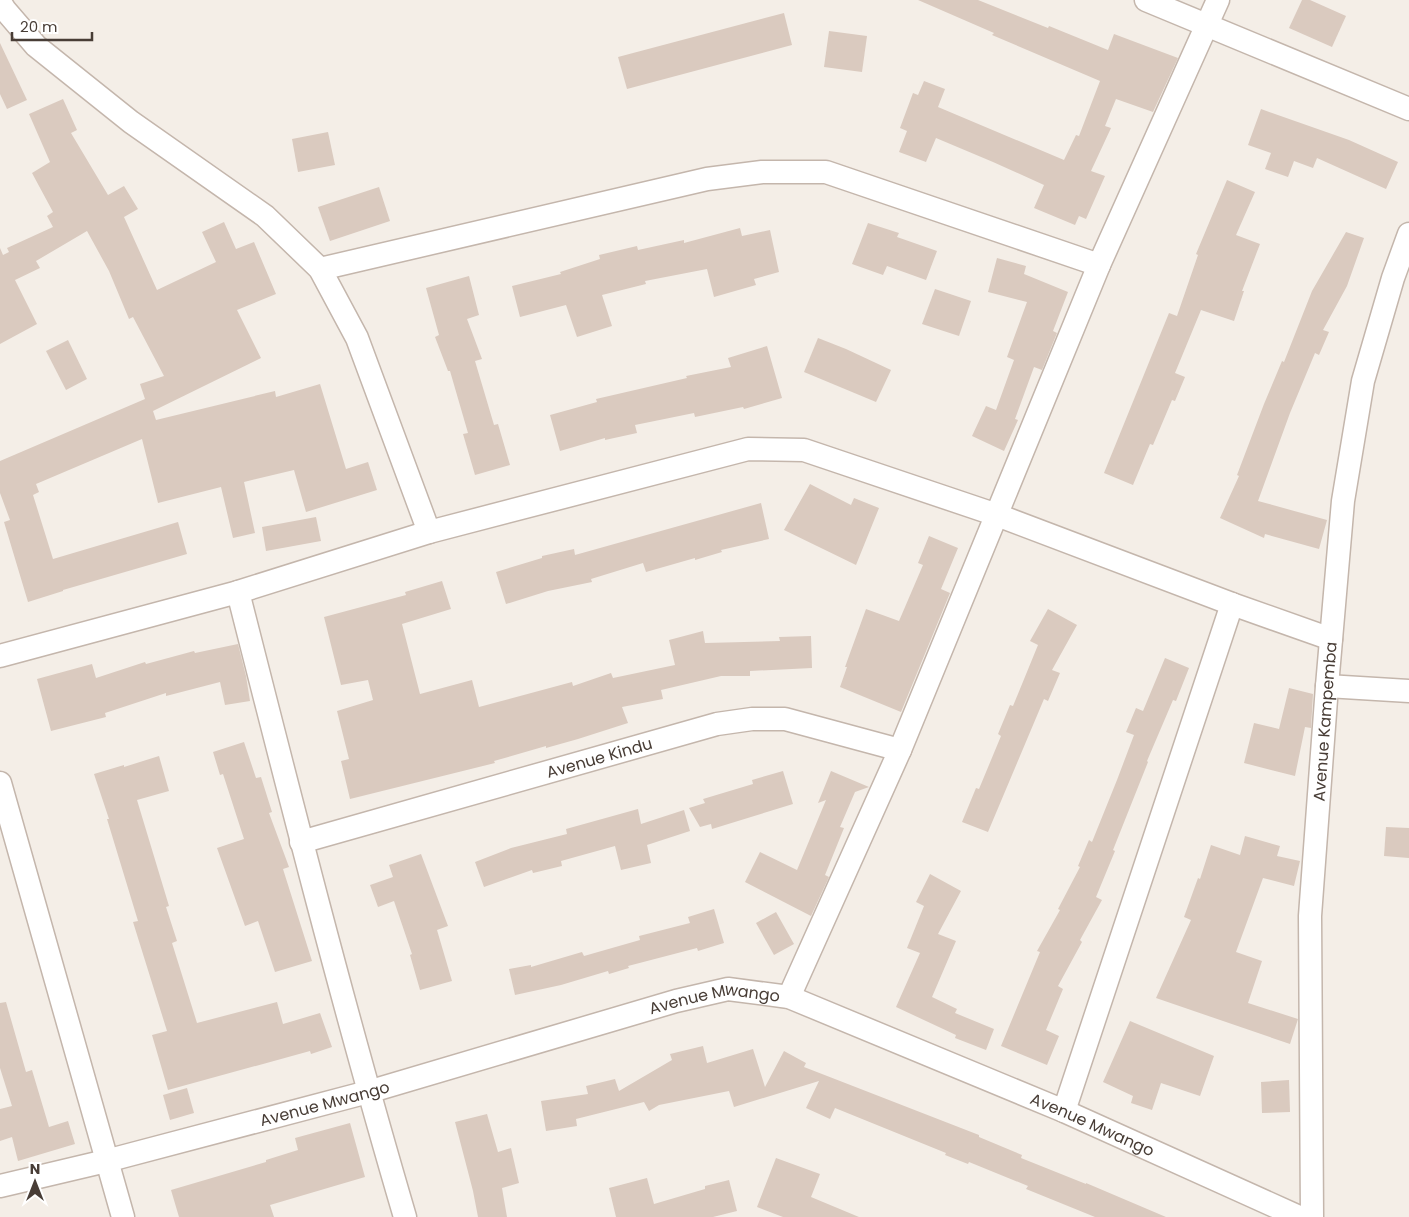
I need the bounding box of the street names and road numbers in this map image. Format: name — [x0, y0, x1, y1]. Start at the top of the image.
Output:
street label: Avenue Kampemba — [1307, 641, 1343, 802]
street label: Avenue Kindu — [544, 732, 655, 784]
street label: Avenue Mwango — [646, 978, 781, 1020]
street label: Avenue Mwango — [257, 1075, 392, 1132]
street label: Avenue Mwango — [1027, 1087, 1158, 1162]

